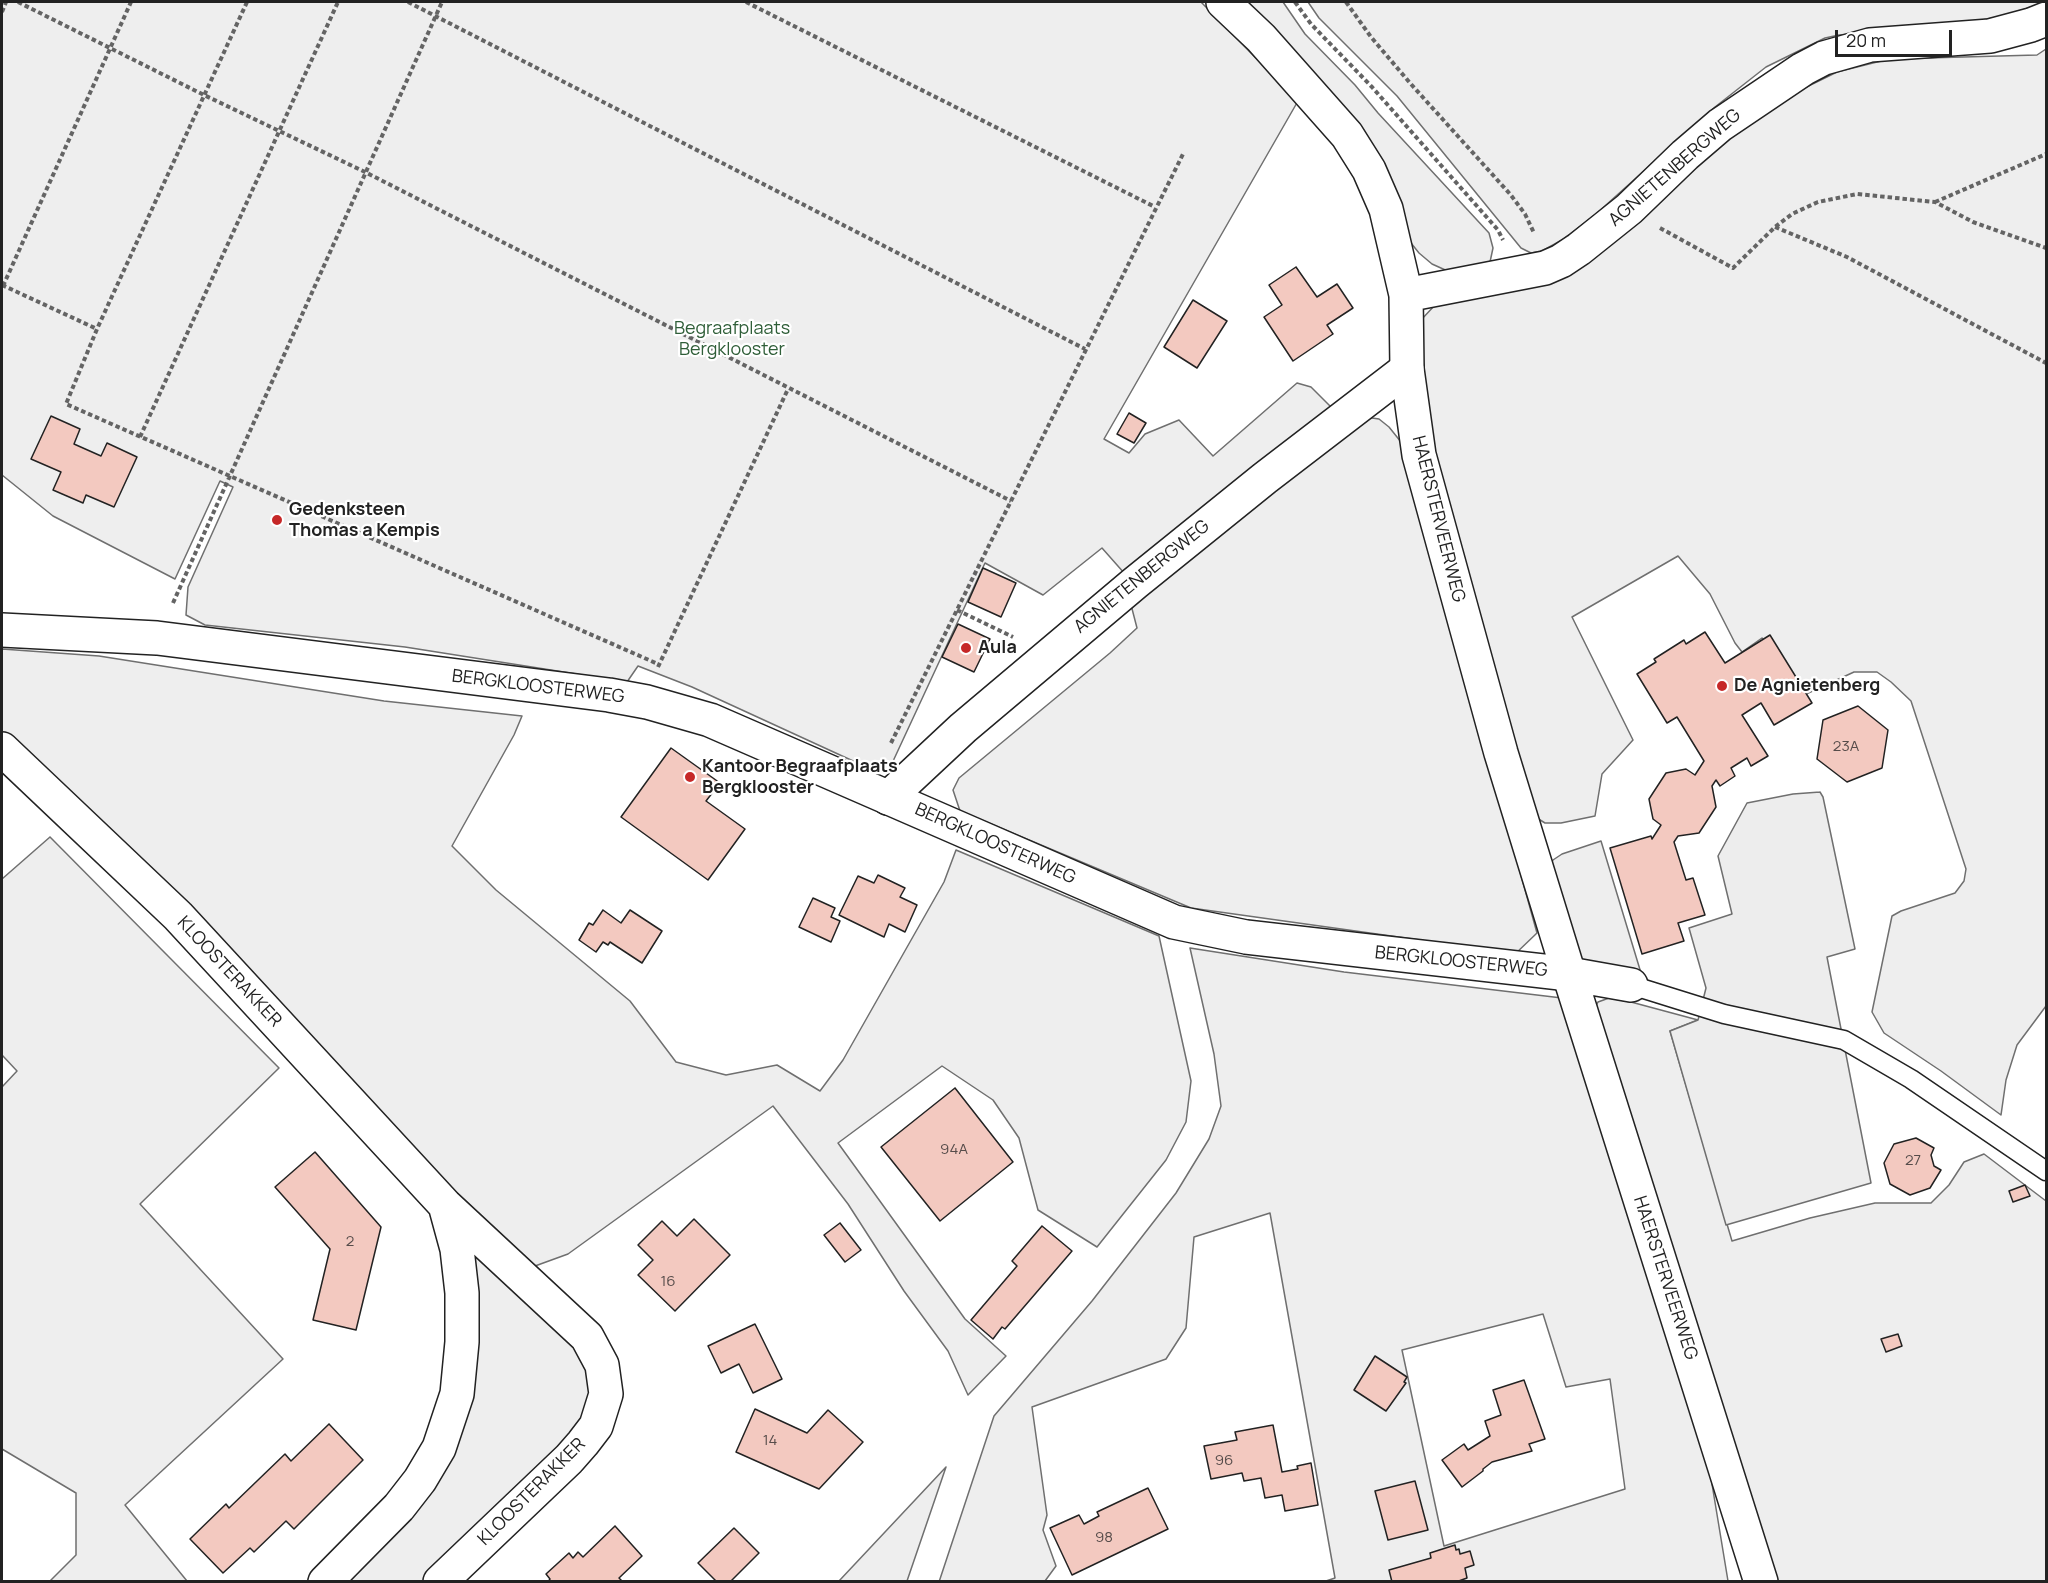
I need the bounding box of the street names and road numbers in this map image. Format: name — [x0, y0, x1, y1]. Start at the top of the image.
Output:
street label: AGNIETENBERGWEG — [1605, 105, 1745, 231]
street label: HAERSTERVEERWEG — [1407, 434, 1469, 604]
street label: AGNIETENBERGWEG — [1070, 516, 1214, 638]
street label: BERGKLOOSTERWEG — [451, 666, 625, 708]
street label: BERGKLOOSTERWEG — [911, 799, 1079, 889]
street label: KLOOSTERAKKER — [172, 912, 286, 1032]
street label: BERGKLOOSTERWEG — [1374, 942, 1548, 982]
street label: HAERSTERVEERWEG — [1628, 1193, 1702, 1363]
street label: KLOOSTERAKKER — [474, 1434, 590, 1550]

